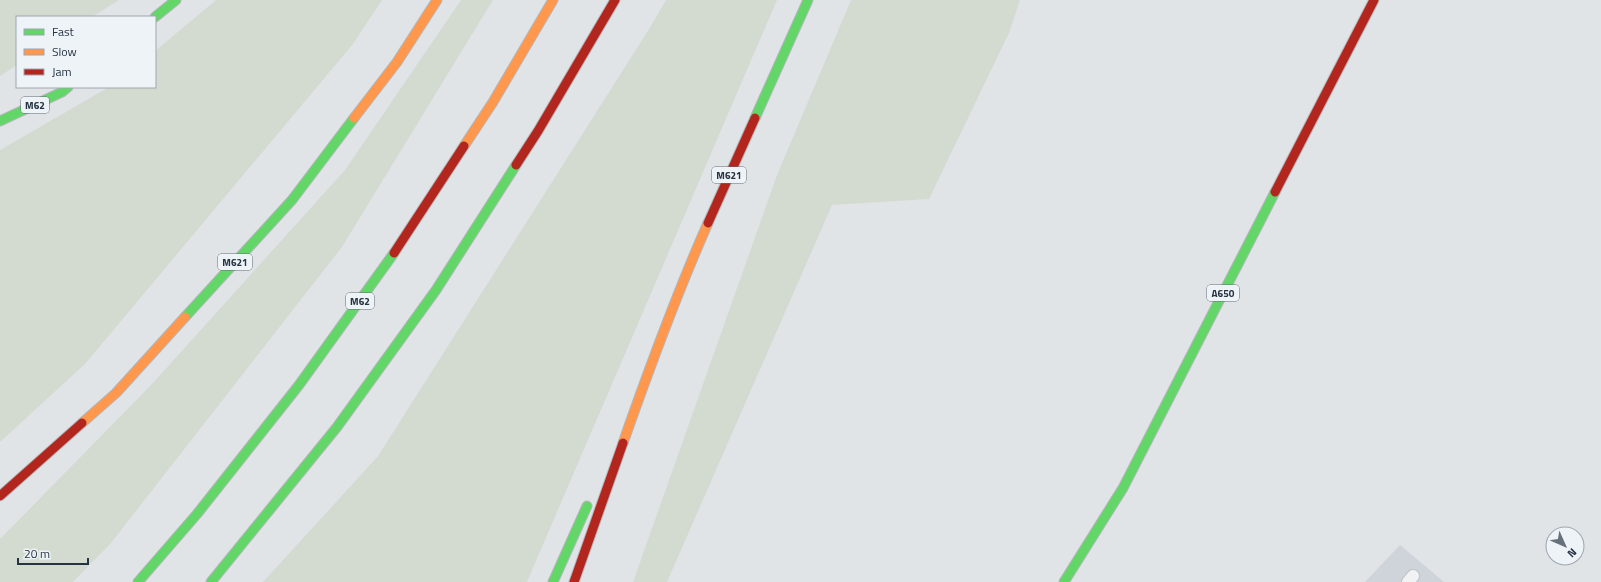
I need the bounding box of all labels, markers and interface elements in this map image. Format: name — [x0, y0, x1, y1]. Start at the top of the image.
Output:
legend — [16, 16, 156, 88]
text: Fast — [52, 22, 75, 41]
text: Slow — [52, 42, 77, 61]
text: Jam — [52, 62, 72, 81]
road number: M62 — [21, 97, 49, 113]
road number: M621 — [712, 167, 746, 183]
road number: M621 — [218, 254, 252, 270]
road number: A650 — [1207, 285, 1239, 301]
road number: M62 — [346, 293, 374, 309]
north arrow — [1545, 526, 1585, 566]
scale bar — [18, 540, 88, 566]
text: 20 m — [24, 544, 50, 563]
text: N — [1564, 545, 1580, 561]

